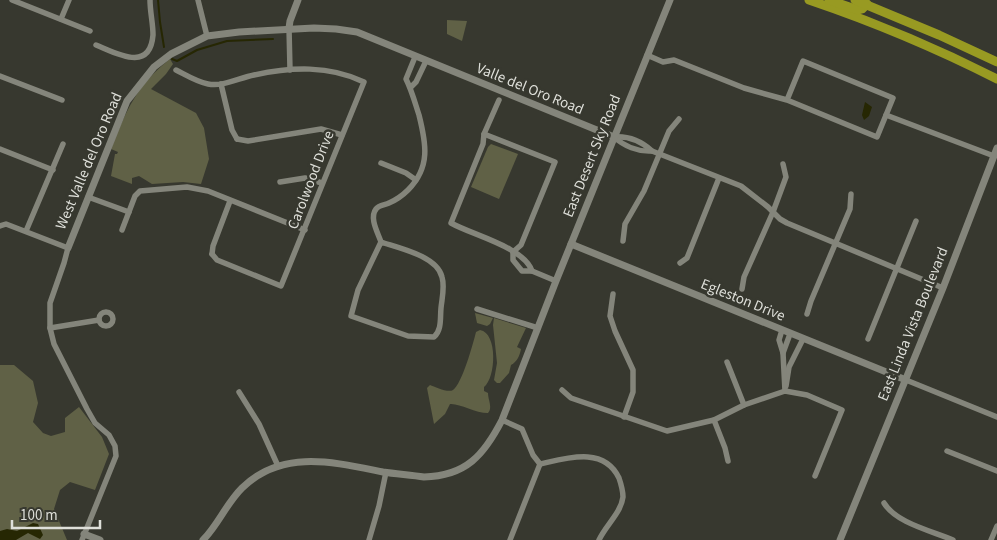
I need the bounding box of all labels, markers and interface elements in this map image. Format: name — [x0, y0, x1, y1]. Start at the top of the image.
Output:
street label: Valle del Oro Road — [473, 58, 587, 120]
street label: West Valle del Oro Road — [51, 89, 127, 233]
street label: East Desert Sky Road — [558, 91, 626, 221]
street label: Carolwood Drive — [283, 128, 339, 232]
street label: East Linda Vista Boulevard — [872, 244, 954, 404]
street label: Egleston Drive — [698, 274, 788, 326]
scale bar — [12, 498, 100, 530]
text: 100 m — [20, 505, 58, 526]

